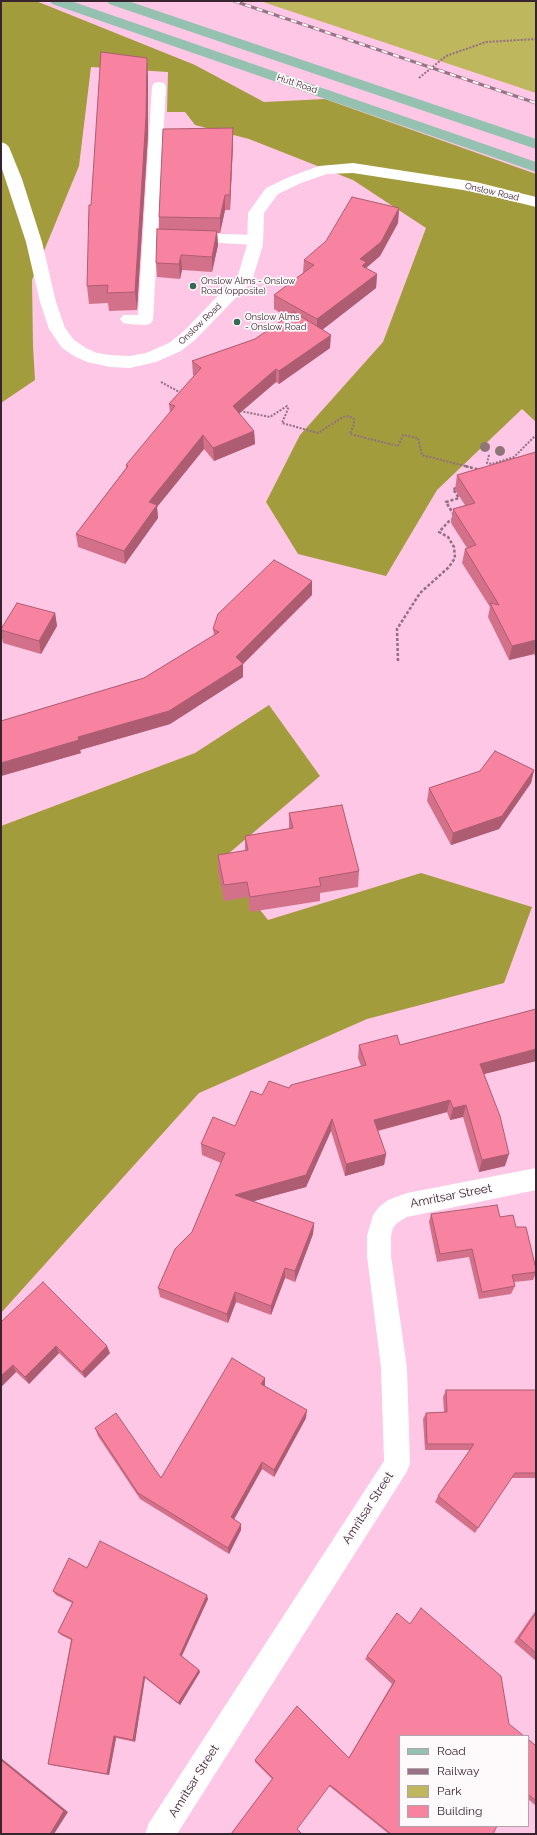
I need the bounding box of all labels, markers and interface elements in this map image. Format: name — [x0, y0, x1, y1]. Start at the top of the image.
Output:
street label: Hutt Road — [275, 72, 319, 96]
street label: Onslow Road — [464, 181, 520, 203]
place label: Onslow Alms - Onslow Road (opposite) — [201, 276, 295, 297]
marker: Onslow Alms - Onslow Road (opposite) — [188, 281, 198, 291]
street label: Onslow Road — [176, 301, 224, 347]
place label: Onslow Alms - Onslow Road — [245, 312, 306, 333]
marker: Onslow Alms - Onslow Road — [232, 317, 242, 327]
street label: Amritsar Street — [409, 1181, 493, 1211]
street label: Amritsar Street — [339, 1469, 397, 1547]
legend — [399, 1735, 529, 1827]
street label: Amritsar Street — [166, 1742, 222, 1820]
text: Road — [437, 1744, 466, 1758]
text: Railway — [437, 1764, 479, 1778]
text: Park — [437, 1784, 462, 1798]
text: Building — [437, 1804, 483, 1818]

